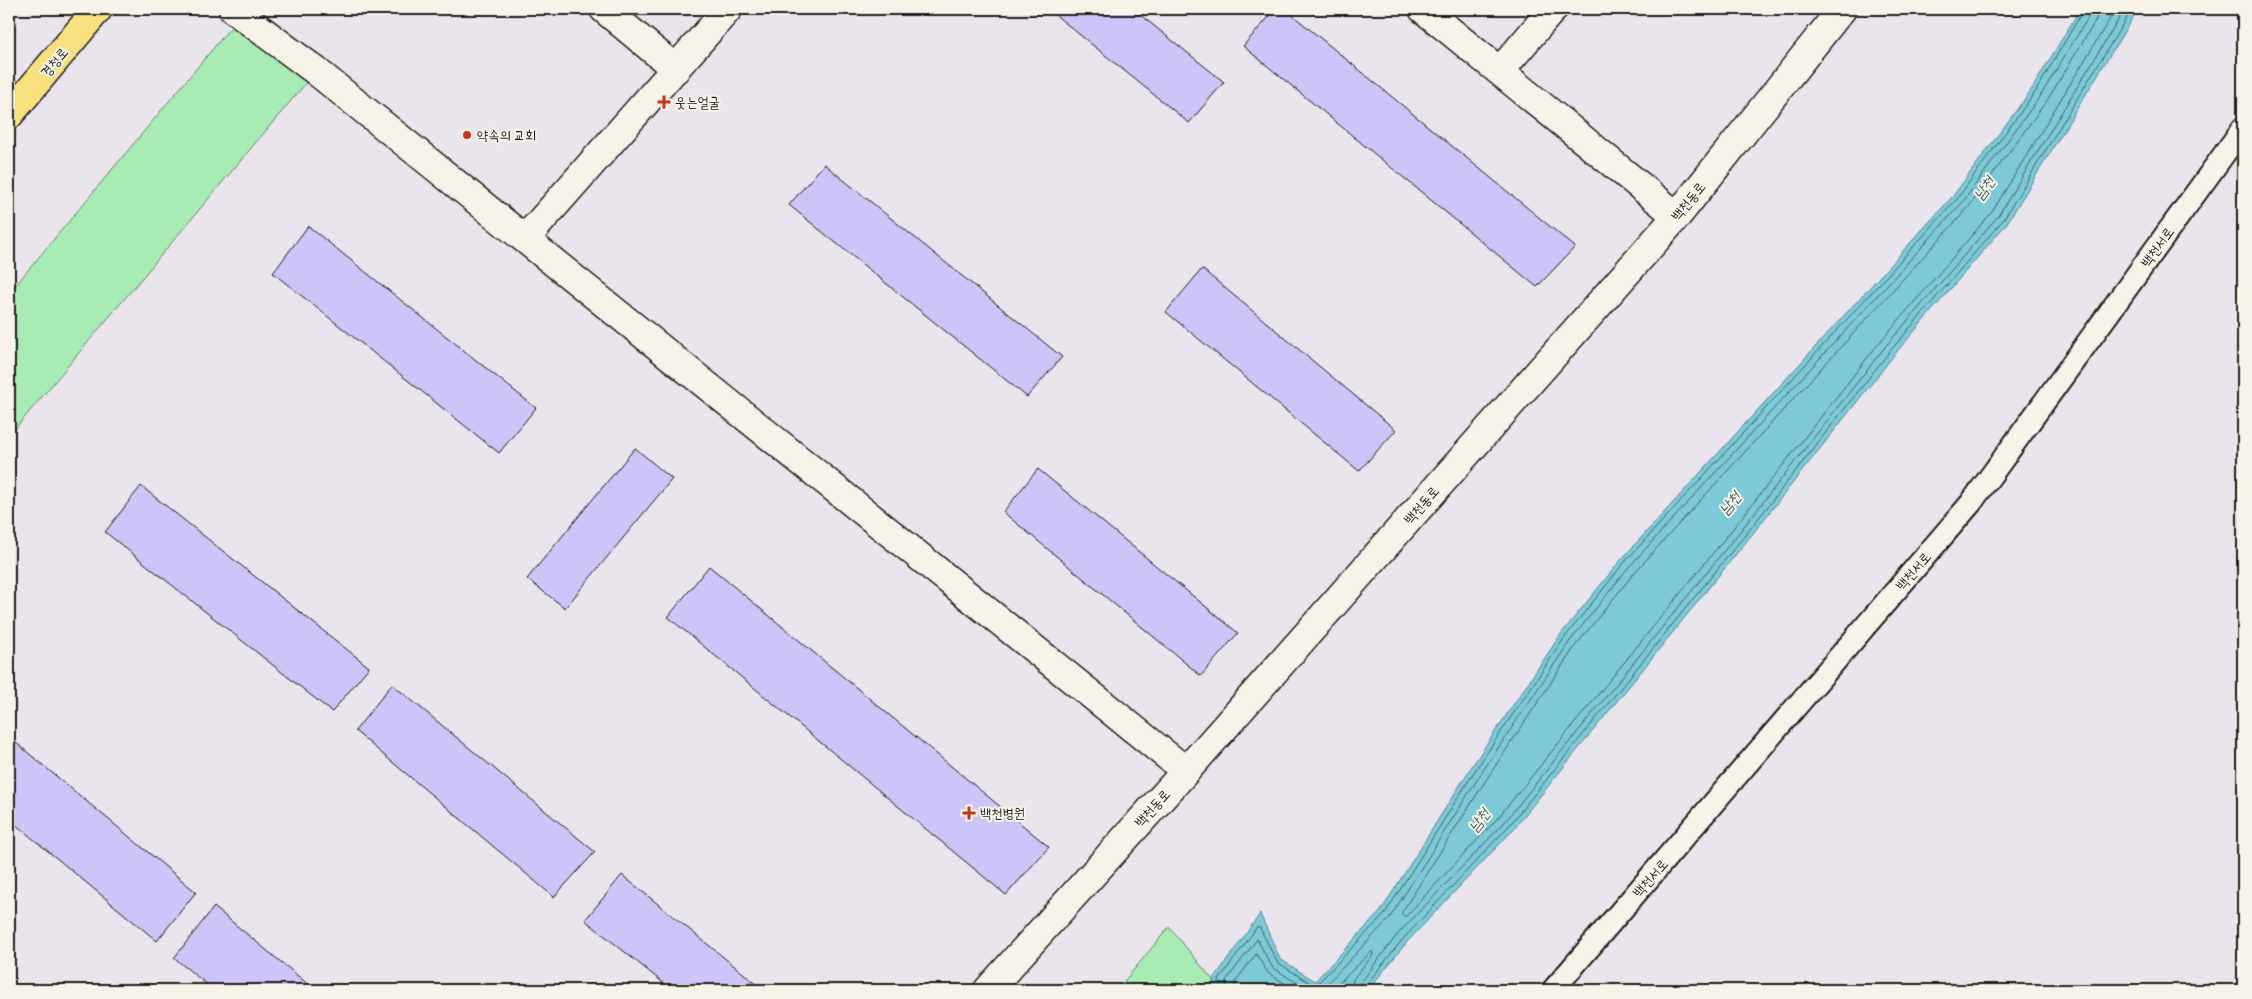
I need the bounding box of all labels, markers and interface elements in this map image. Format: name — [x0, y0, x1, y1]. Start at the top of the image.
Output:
street label: 경청로 — [37, 44, 72, 81]
place label: 웃는얼굴 — [675, 94, 720, 111]
marker: 웃는얼굴 — [657, 95, 671, 109]
place label: 약속의 교회 — [477, 127, 536, 144]
marker: 약속의 교회 — [461, 129, 473, 141]
water label: 남천 — [1970, 171, 2000, 204]
street label: 백천동로 — [1668, 178, 1709, 224]
street label: 백천서로 — [2137, 224, 2178, 271]
street label: 백천동로 — [1400, 483, 1443, 528]
water label: 남천 — [1715, 486, 1747, 519]
street label: 백천서로 — [1892, 549, 1935, 594]
street label: 백천동로 — [1131, 786, 1174, 831]
water label: 남천 — [1465, 803, 1495, 836]
place label: 백천병원 — [980, 805, 1025, 822]
marker: 백천병원 — [962, 806, 976, 820]
street label: 백천서로 — [1629, 856, 1672, 901]

